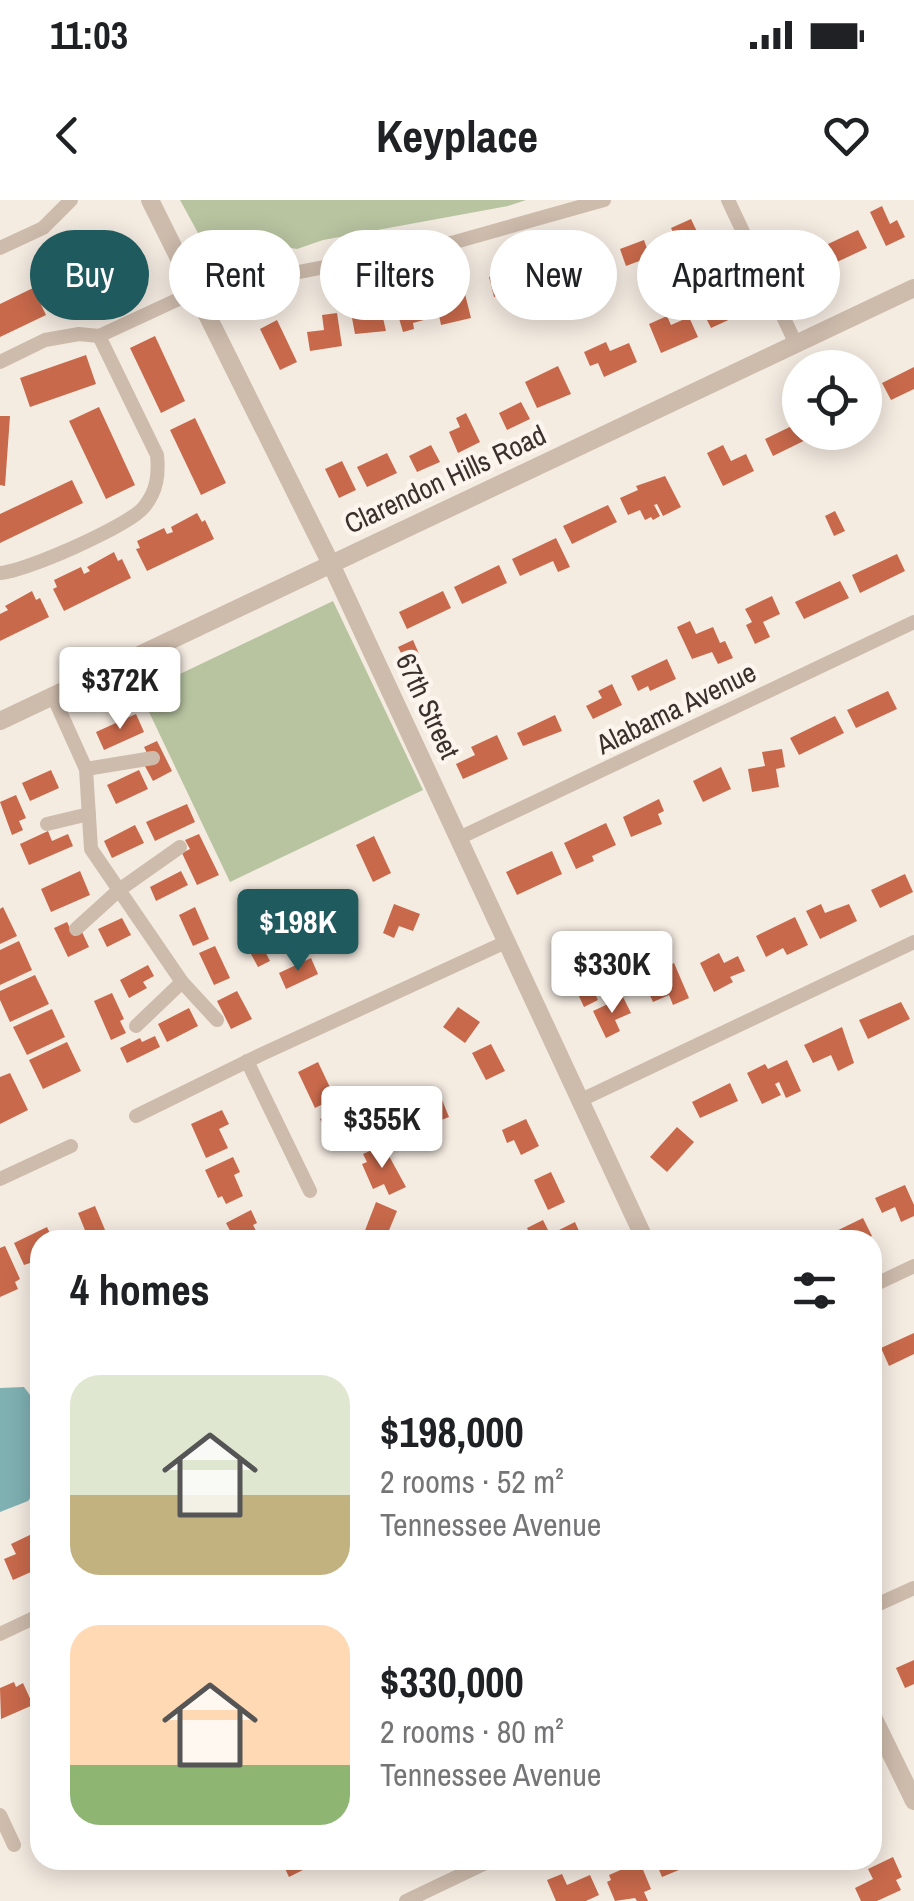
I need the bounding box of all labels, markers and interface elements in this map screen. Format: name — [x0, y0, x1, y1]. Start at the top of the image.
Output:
text: 11:03 — [50, 10, 128, 61]
text: Keyplace — [376, 105, 538, 166]
icon: back — [40, 108, 95, 163]
icon: heart — [819, 108, 874, 163]
chip: Buy — [30, 230, 149, 320]
chip: Rent — [169, 230, 300, 320]
chip: Filters — [320, 230, 470, 320]
chip: New — [490, 230, 617, 320]
chip: Apartment — [637, 230, 840, 320]
map controls — [782, 350, 882, 450]
button: locate — [782, 350, 882, 450]
street label: Clarendon Hills Road — [338, 416, 552, 542]
pin: $372K — [50, 647, 190, 732]
street label: 67th Street — [387, 647, 469, 765]
street label: Alabama Avenue — [589, 653, 762, 763]
text: $372K — [81, 658, 159, 701]
pin: $198K — [228, 889, 368, 974]
text: $198K — [259, 900, 337, 943]
pin: $330K — [542, 931, 682, 1016]
text: $330K — [573, 942, 651, 985]
pin: $355K — [312, 1086, 452, 1171]
text: $355K — [343, 1097, 421, 1140]
text: 4 homes — [70, 1262, 210, 1318]
icon: filters — [787, 1263, 842, 1318]
text: $198,000 — [380, 1404, 524, 1460]
icon: home — [150, 1415, 270, 1535]
text: 2 rooms · 52 m² — [380, 1460, 564, 1503]
text: Tennessee Avenue — [380, 1503, 601, 1546]
text: $330,000 — [380, 1654, 524, 1710]
icon: home — [150, 1665, 270, 1785]
text: 2 rooms · 80 m² — [380, 1710, 564, 1753]
text: Tennessee Avenue — [380, 1753, 601, 1796]

